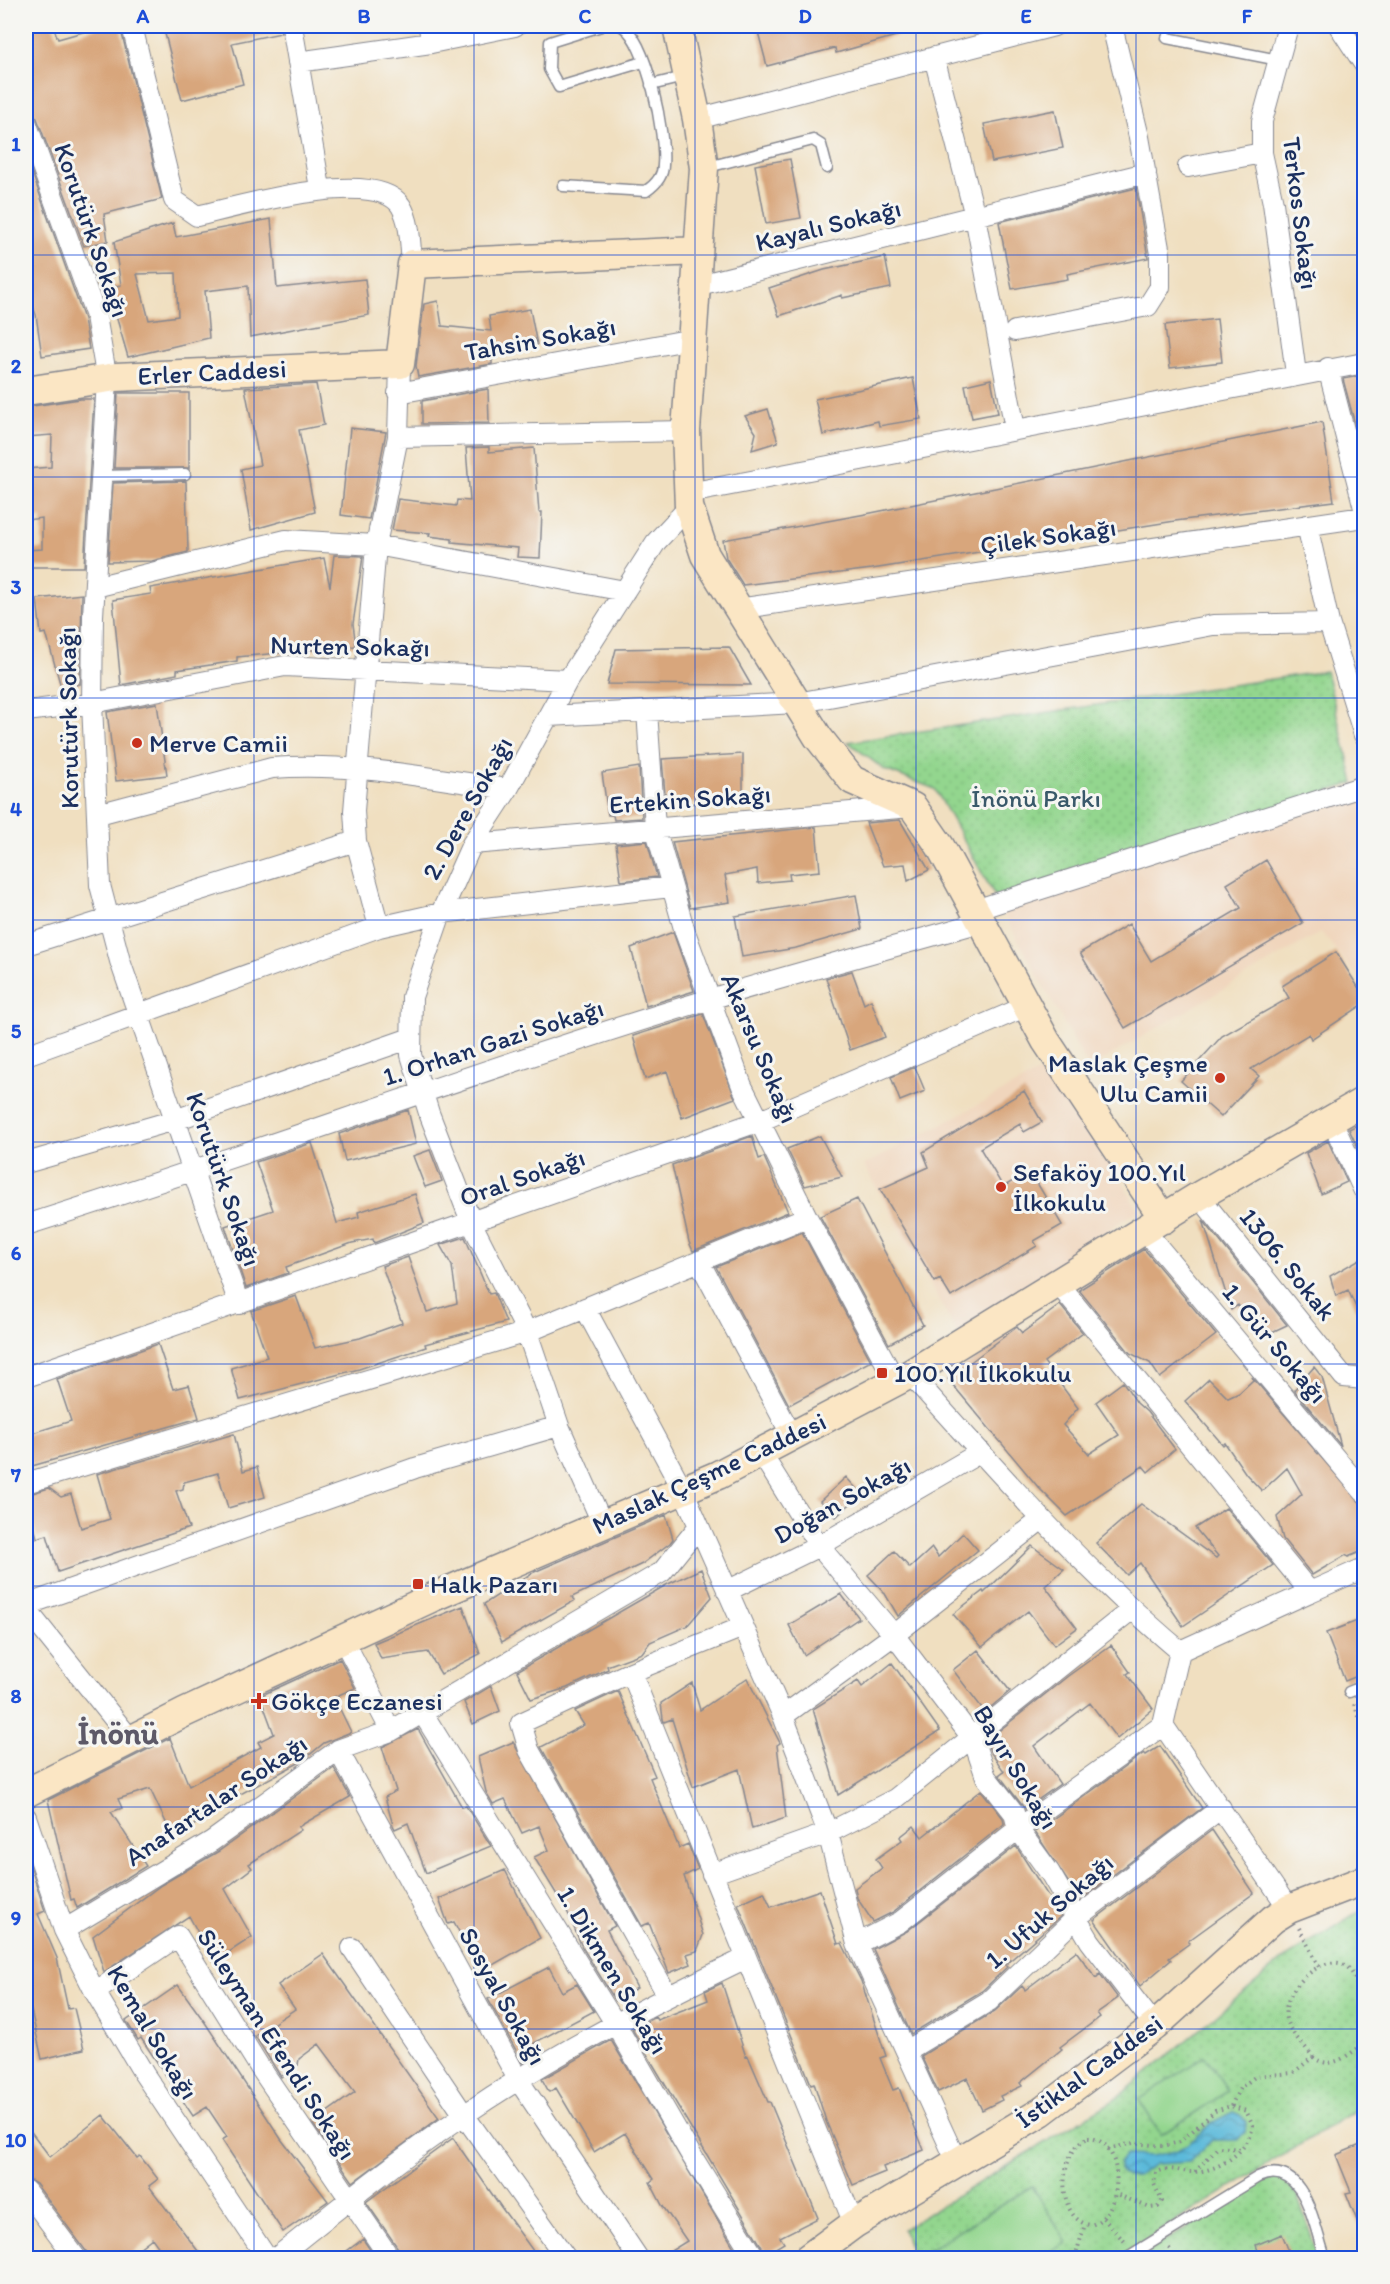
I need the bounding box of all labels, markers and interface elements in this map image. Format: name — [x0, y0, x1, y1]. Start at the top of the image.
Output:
text: A — [136, 4, 150, 28]
text: B — [358, 4, 371, 28]
text: C — [579, 4, 592, 28]
text: D — [798, 4, 812, 28]
text: E — [1020, 4, 1032, 28]
text: F — [1242, 4, 1253, 28]
text: 1 — [11, 132, 21, 156]
street label: Terkos Sokağı — [1276, 135, 1326, 291]
street label: Korutürk Sokağı — [47, 139, 137, 321]
street label: Kayalı Sokağı — [752, 191, 904, 259]
street label: Tahsin Sokağı — [462, 310, 618, 368]
street label: Erler Caddesi — [137, 352, 287, 392]
text: 2 — [11, 354, 22, 378]
street label: Çilek Sokağı — [978, 511, 1118, 561]
text: 3 — [11, 575, 22, 599]
street label: Korutürk Sokağı — [50, 627, 86, 809]
street label: Nurten Sokağı — [270, 629, 430, 663]
place label: Merve Camii — [149, 727, 288, 759]
street label: 2. Dere Sokağı — [415, 731, 519, 885]
marker: Merve Camii — [130, 736, 144, 750]
street label: Ertekin Sokağı — [608, 777, 772, 821]
park label: İnönü Parkı — [971, 782, 1101, 814]
text: 4 — [10, 797, 22, 821]
street label: Akarsu Sokağı — [714, 968, 806, 1128]
street label: 1. Orhan Gazi Sokağı — [379, 991, 607, 1093]
text: 5 — [11, 1019, 22, 1043]
place label: Maslak Çeşme Ulu Camii — [1048, 1047, 1208, 1109]
marker: Maslak Çeşme Ulu Camii — [1213, 1071, 1227, 1085]
street label: Korutürk Sokağı — [179, 1088, 269, 1270]
street label: Oral Sokağı — [455, 1141, 589, 1213]
place label: Sefaköy 100.Yıl İlkokulu — [1013, 1156, 1186, 1218]
marker: Sefaköy 100.Yıl İlkokulu — [994, 1180, 1008, 1194]
street label: 1306. Sokak — [1233, 1201, 1343, 1327]
text: 6 — [11, 1241, 22, 1265]
street label: 1. Gür Sokağı — [1216, 1276, 1334, 1410]
place label: 100.Yıl İlkokulu — [894, 1357, 1071, 1389]
marker: 100.Yıl İlkokulu — [875, 1366, 889, 1380]
street label: Maslak Çeşme Caddesi — [587, 1405, 831, 1541]
street label: Doğan Sokağı — [768, 1449, 916, 1551]
text: 7 — [10, 1463, 21, 1487]
place label: Halk Pazarı — [430, 1568, 558, 1600]
marker: Halk Pazarı — [411, 1577, 425, 1591]
text: 8 — [11, 1684, 22, 1708]
place label: Gökçe Eczanesi — [271, 1685, 443, 1717]
marker: Gökçe Eczanesi — [252, 1694, 266, 1708]
street label: Bayır Sokağı — [966, 1699, 1066, 1835]
district label: İnönü — [77, 1714, 159, 1752]
street label: Anafartalar Sokağı — [119, 1727, 313, 1873]
street label: 1. Ufuk Sokağı — [978, 1847, 1120, 1975]
street label: 1. Dikmen Sokağı — [550, 1880, 676, 2060]
text: 9 — [11, 1906, 21, 1930]
street label: Süleyman Efendi Sokağı — [190, 1922, 364, 2166]
street label: Sosyal Sokağı — [452, 1922, 554, 2070]
street label: Kemal Sokağı — [100, 1959, 206, 2105]
street label: İstiklal Caddesi — [1009, 2007, 1169, 2135]
text: 10 — [5, 2128, 27, 2152]

